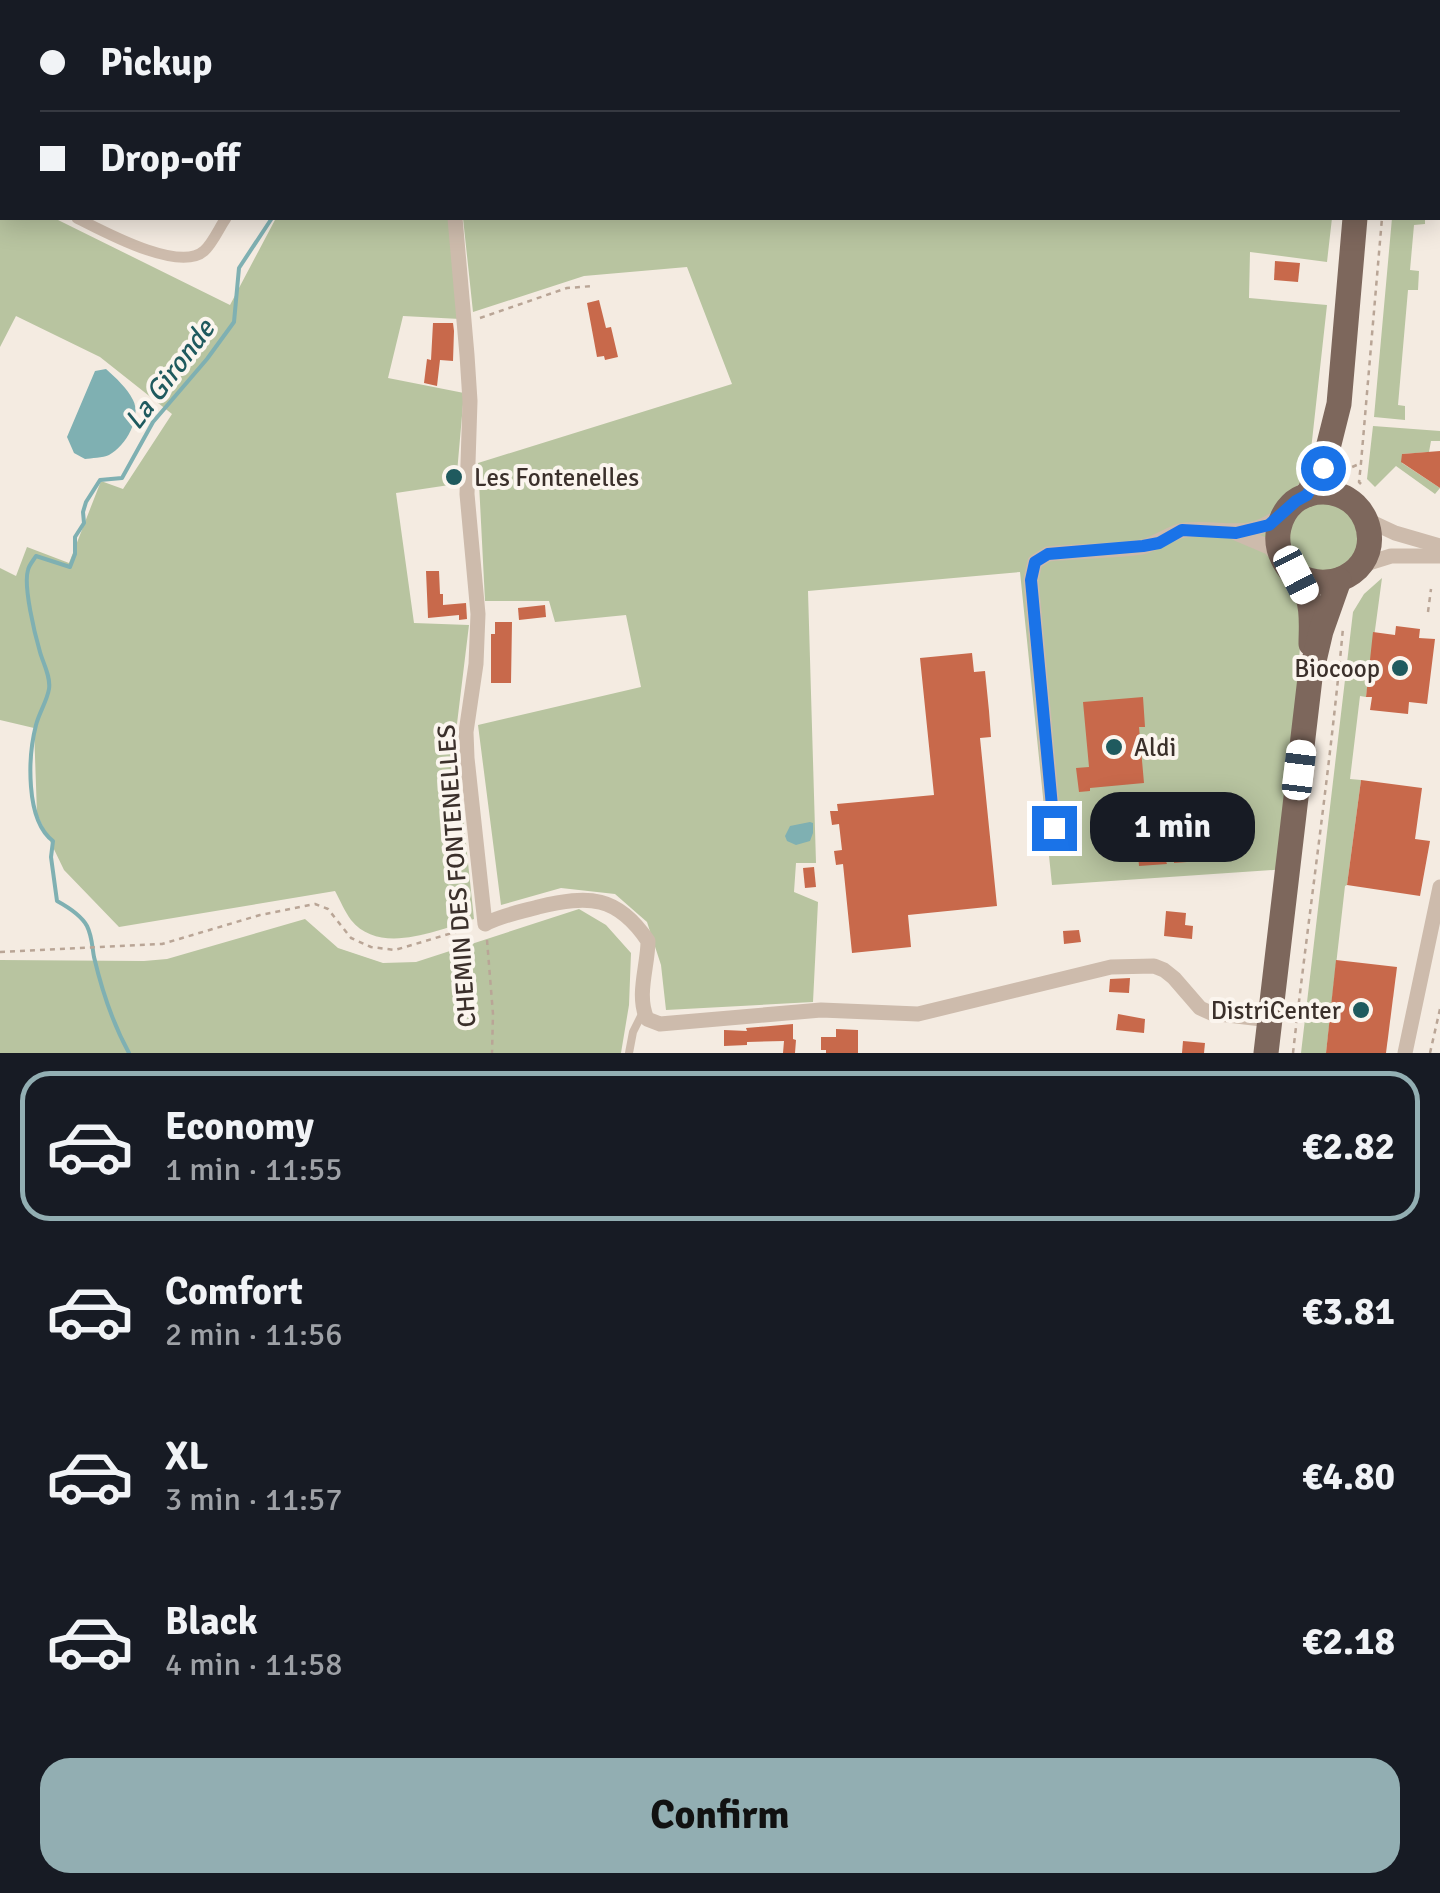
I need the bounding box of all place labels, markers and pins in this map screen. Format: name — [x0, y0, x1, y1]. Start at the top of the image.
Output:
place label: Les Fontenelles — [474, 462, 639, 493]
marker: Les Fontenelles — [443, 466, 465, 488]
place label: Biocoop — [1294, 653, 1380, 684]
marker: Biocoop — [1389, 657, 1411, 679]
place label: Aldi — [1134, 732, 1176, 763]
marker: Aldi — [1103, 736, 1125, 758]
place label: DistriCenter — [1211, 995, 1342, 1026]
marker: DistriCenter — [1350, 999, 1372, 1021]

